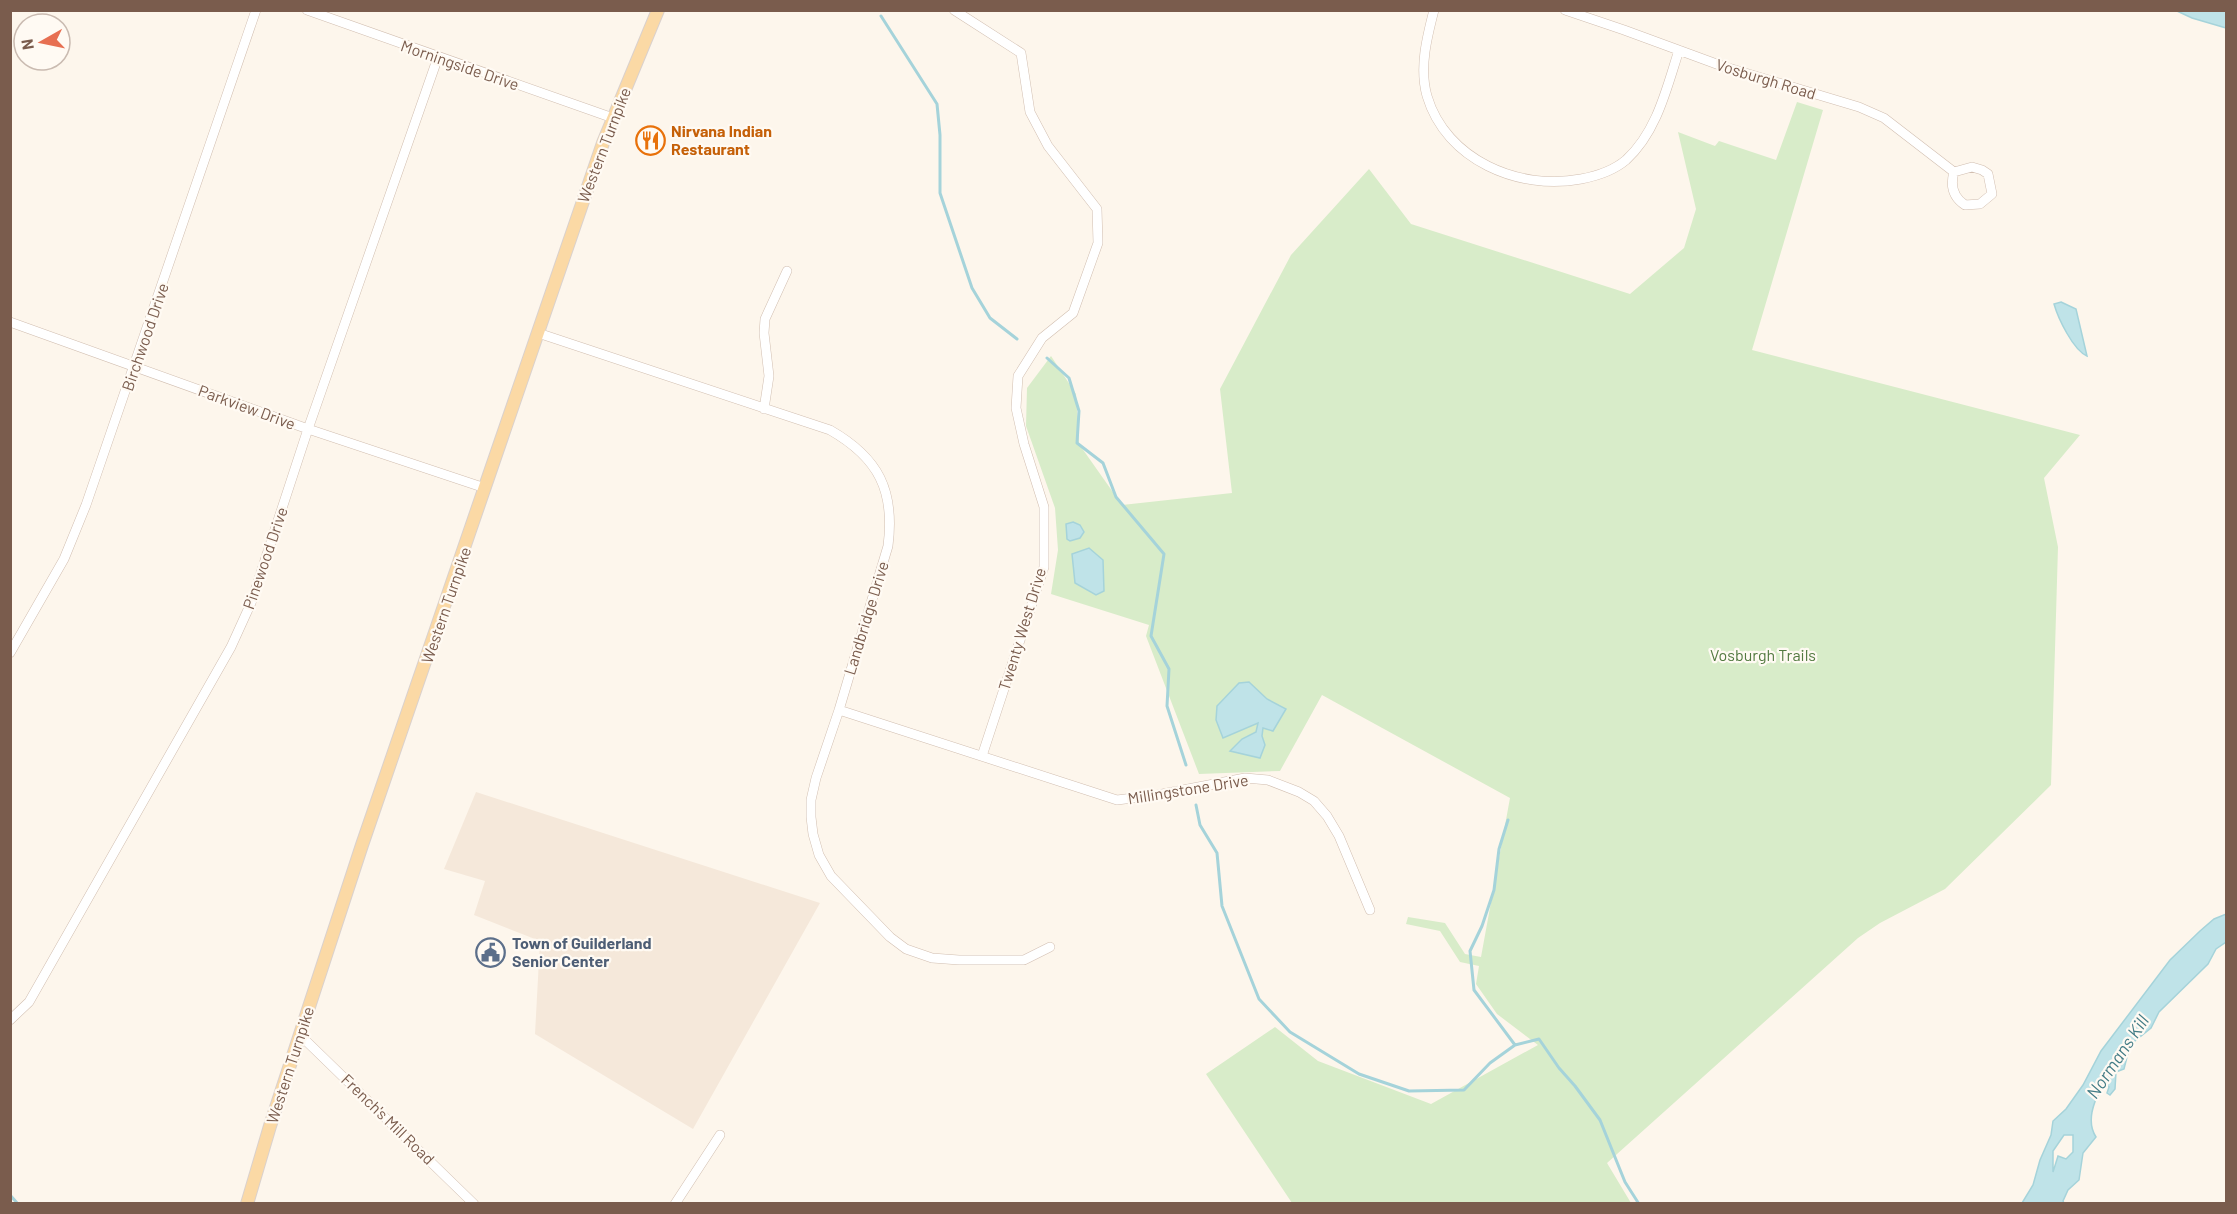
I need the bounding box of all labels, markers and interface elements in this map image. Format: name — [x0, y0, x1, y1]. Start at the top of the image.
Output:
north arrow — [12, 12, 72, 72]
street label: Morningside Drive — [399, 35, 522, 94]
text: N — [16, 38, 37, 51]
street label: Vosburgh Road — [1714, 54, 1819, 103]
street label: Western Turnpike — [573, 85, 634, 205]
place label: Nirvana Indian Restaurant — [671, 121, 772, 158]
restaurant icon: Nirvana Indian Restaurant — [634, 124, 666, 156]
street label: Birchwood Drive — [117, 280, 172, 393]
street label: Parkview Drive — [196, 380, 298, 433]
street label: Pinewood Drive — [238, 504, 291, 611]
street label: Western Turnpike — [417, 544, 474, 665]
street label: Landbridge Drive — [839, 559, 892, 677]
street label: Twenty West Drive — [994, 565, 1049, 693]
park label: Vosburgh Trails — [1710, 645, 1816, 664]
street label: Millingstone Drive — [1126, 770, 1250, 807]
place label: Town of Guilderland Senior Center — [512, 933, 652, 970]
public building icon: Town of Guilderland Senior Center — [475, 936, 507, 968]
street label: Western Turnpike — [262, 1004, 317, 1126]
water label: Normans Kill — [2081, 1010, 2153, 1102]
street label: French's Mill Road — [338, 1069, 439, 1168]

